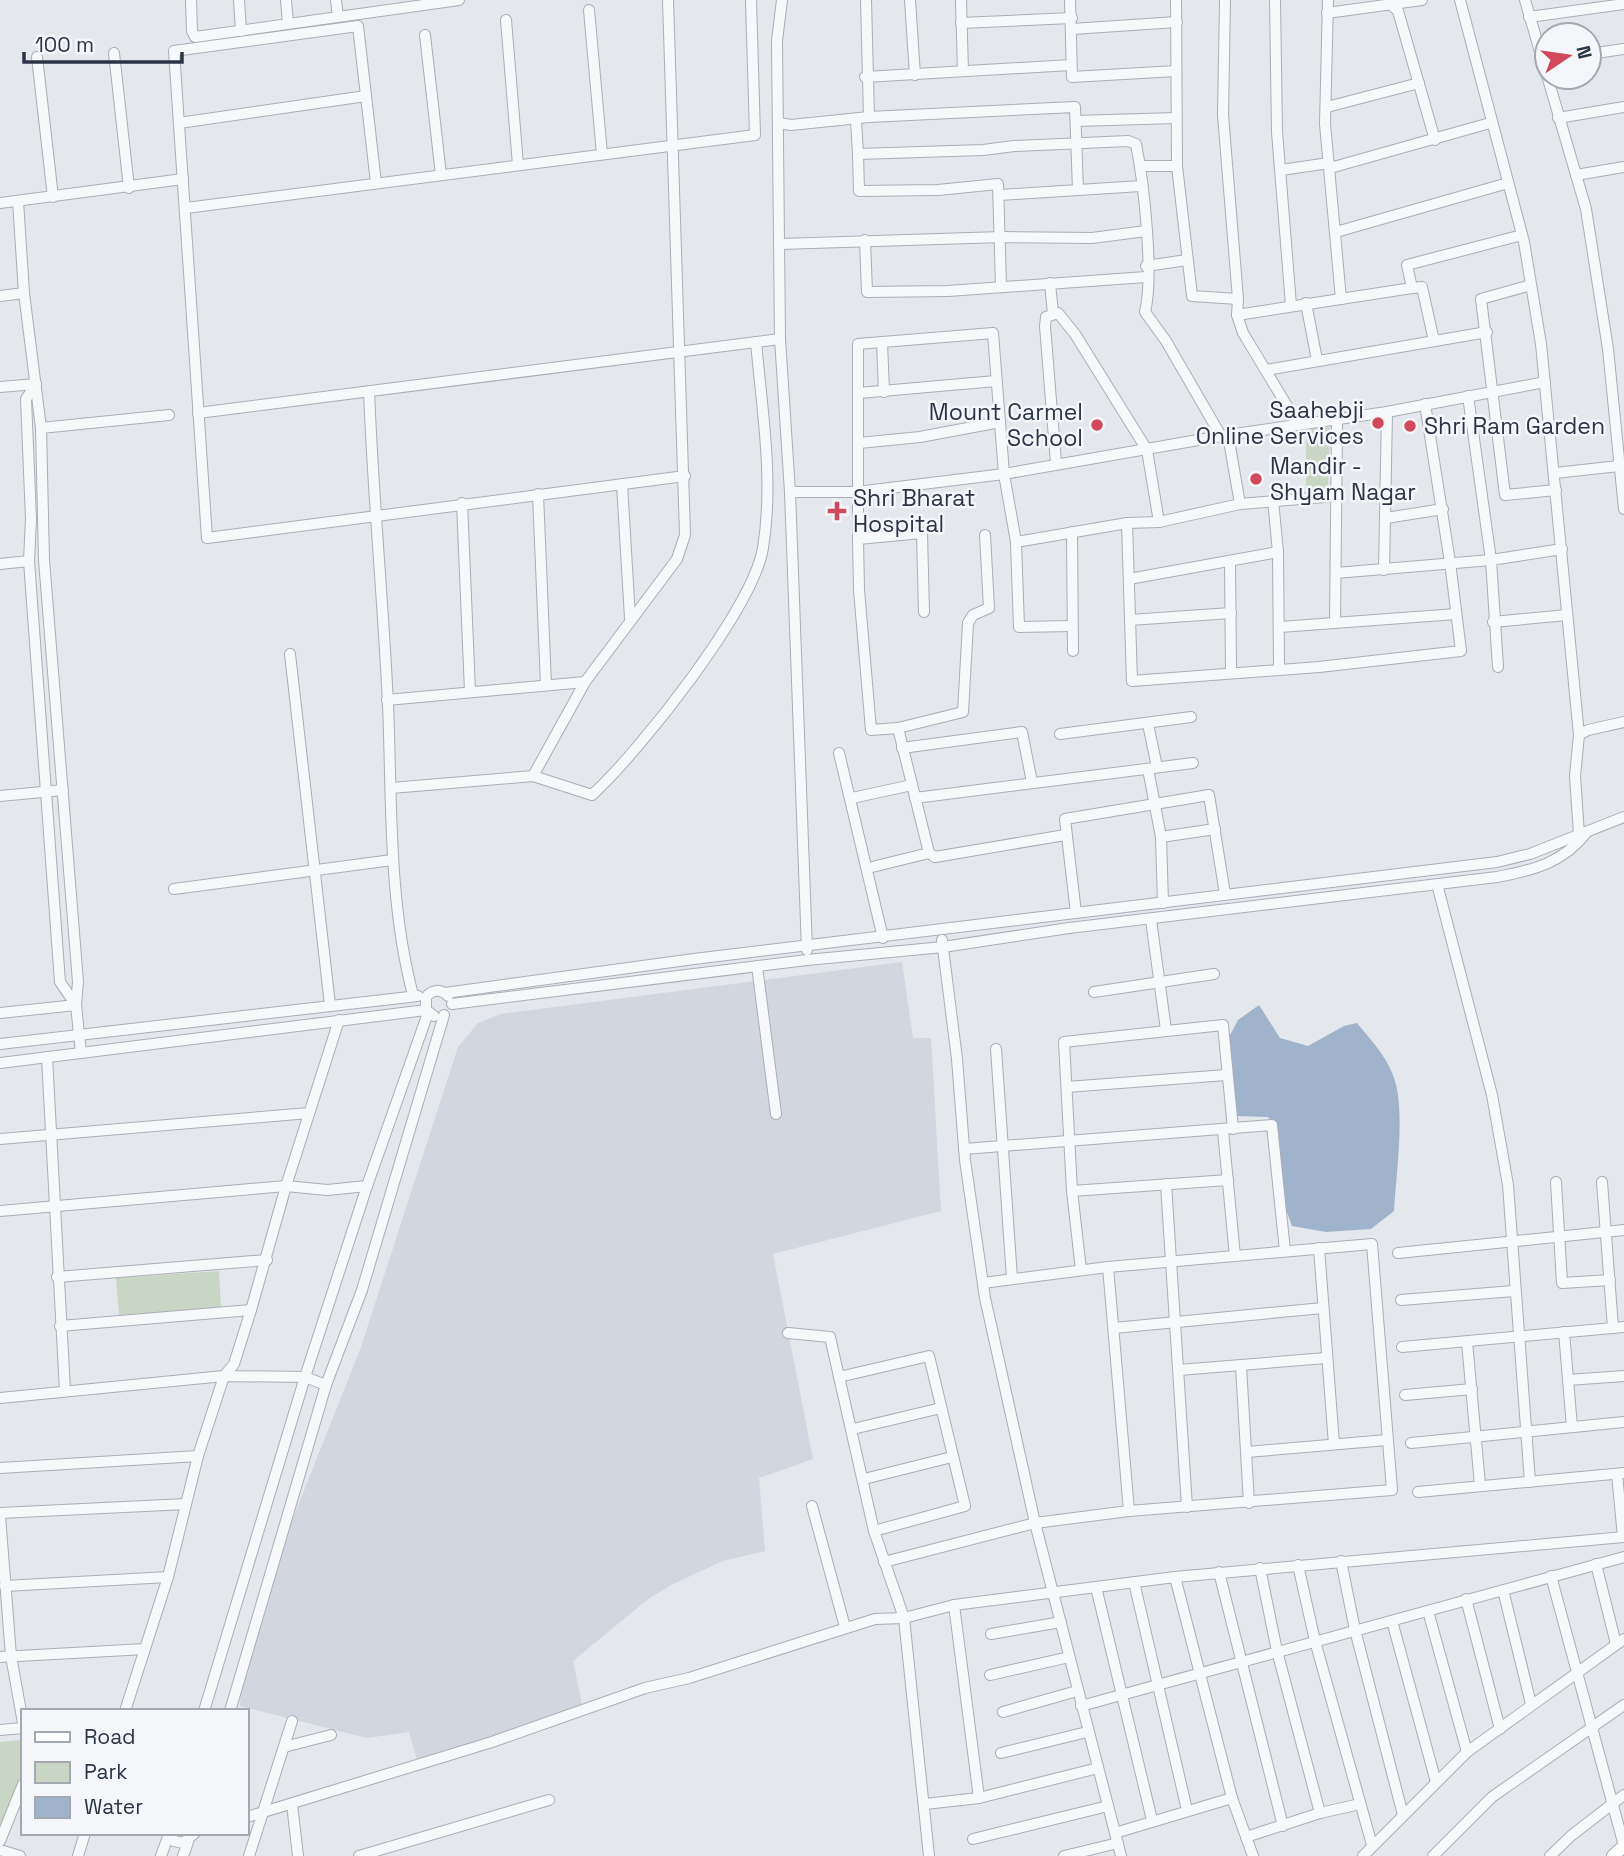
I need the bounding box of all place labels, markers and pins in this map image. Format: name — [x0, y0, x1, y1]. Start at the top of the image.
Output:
place label: Saahebji Online Services — [1196, 395, 1364, 451]
place label: Mount Carmel School — [929, 397, 1083, 453]
place label: Shri Ram Garden — [1424, 411, 1605, 441]
marker: Saahebji Online Services — [1370, 415, 1386, 431]
marker: Mount Carmel School — [1089, 417, 1105, 433]
marker: Shri Ram Garden — [1402, 418, 1418, 434]
place label: Mandir - Shyam Nagar — [1270, 451, 1416, 507]
marker: Mandir - Shyam Nagar — [1248, 471, 1264, 487]
place label: Shri Bharat Hospital — [853, 483, 975, 539]
marker: Shri Bharat Hospital — [827, 501, 847, 521]

